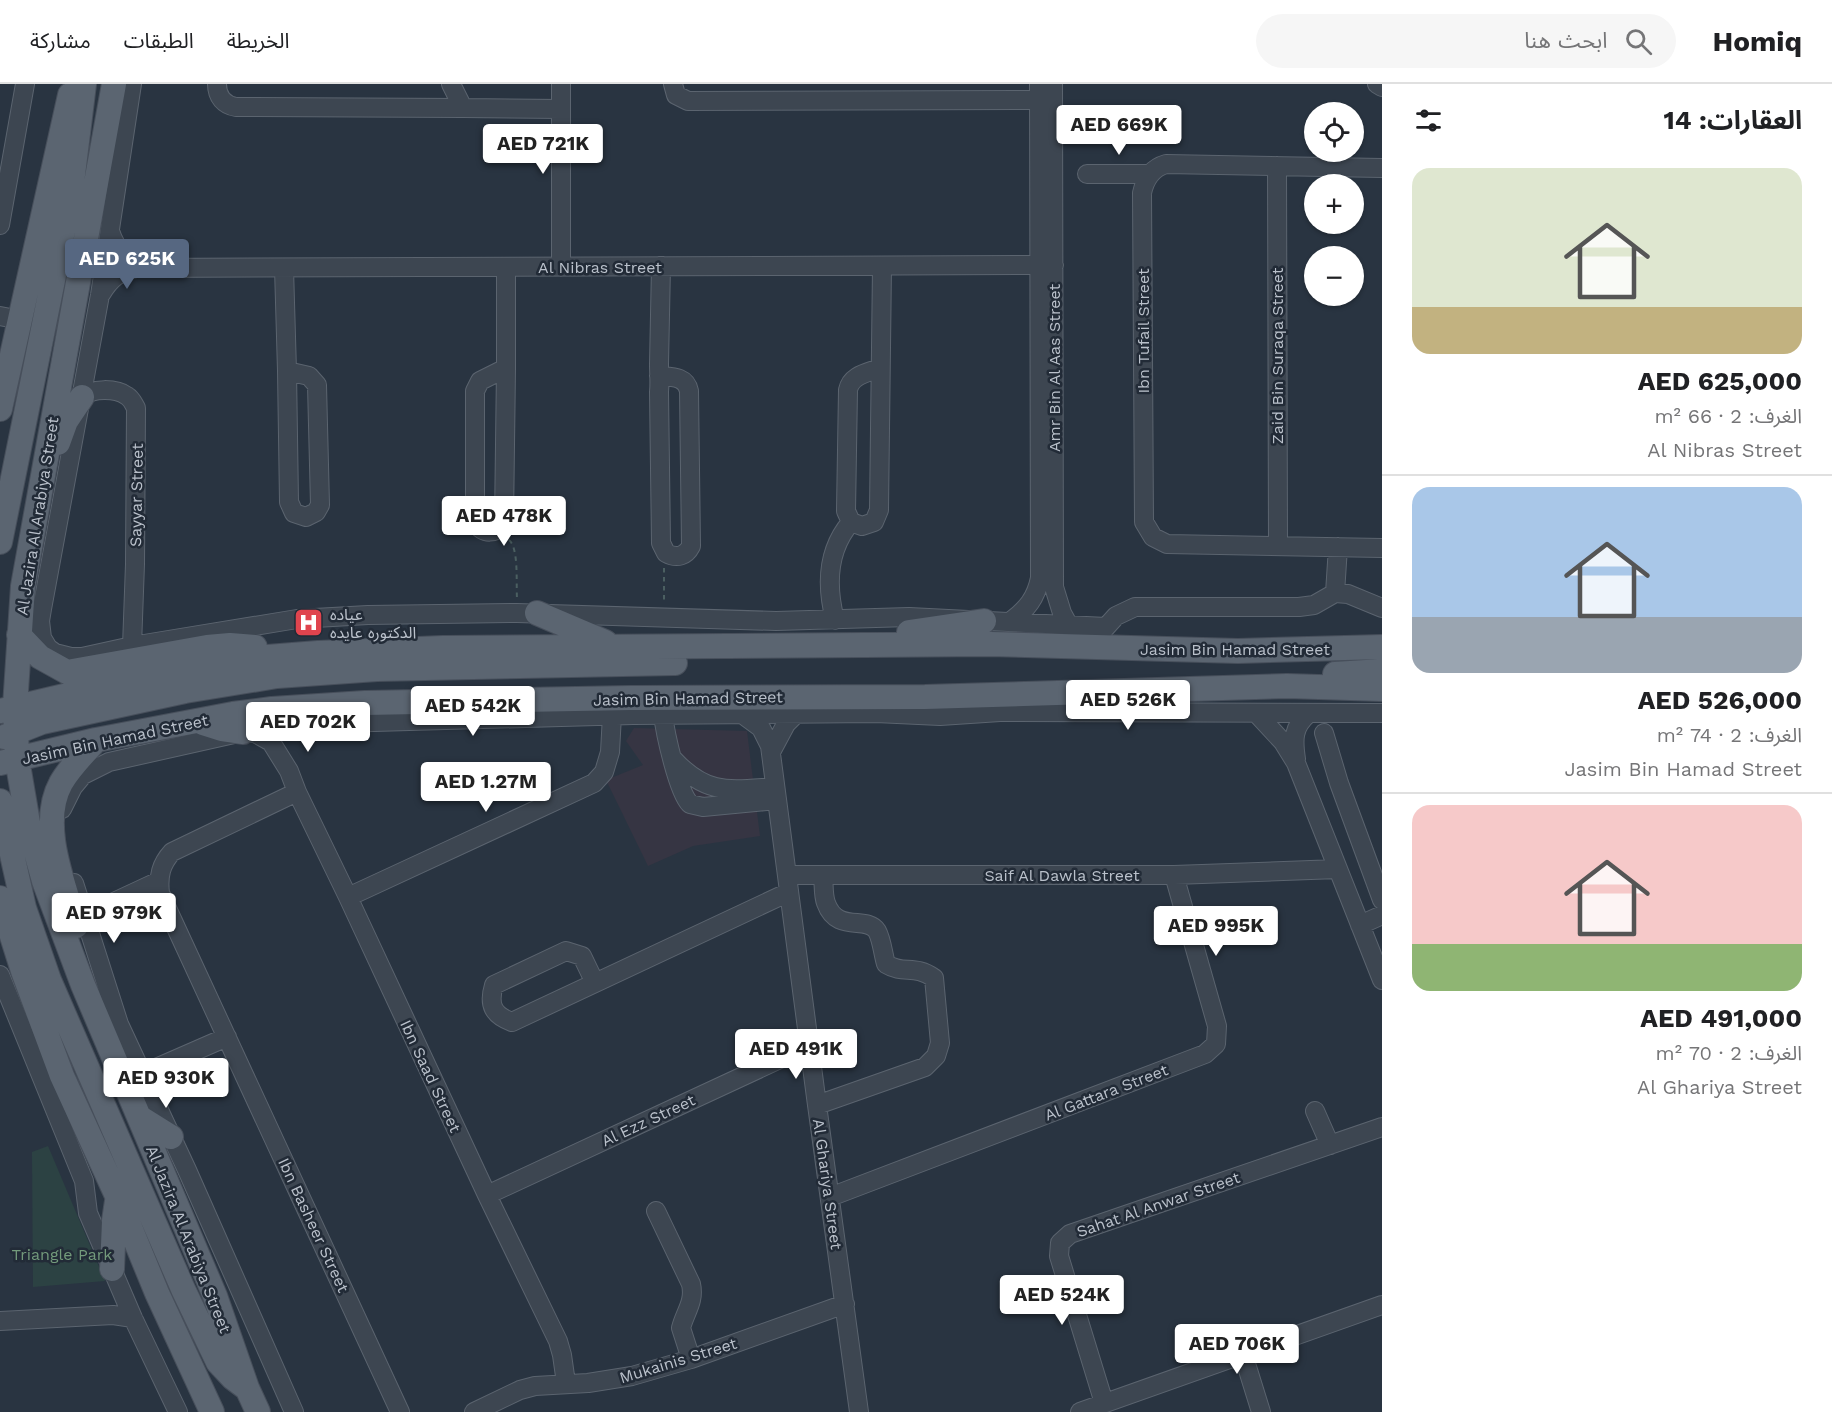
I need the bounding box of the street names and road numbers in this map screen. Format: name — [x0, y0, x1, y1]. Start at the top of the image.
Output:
street label: Al Nibras Street — [538, 258, 662, 277]
street label: Zaid Bin Suraqa Street — [1268, 267, 1287, 444]
street label: Ibn Tufail Street — [1134, 268, 1153, 394]
street label: Amr Bin Al Aas Street — [1045, 284, 1064, 452]
street label: Al Jazira Al Arabiya Street — [12, 415, 63, 617]
street label: Sayyar Street — [126, 443, 147, 547]
street label: Jasim Bin Hamad Street — [1140, 640, 1330, 659]
street label: Jasim Bin Hamad Street — [593, 687, 783, 710]
street label: Jasim Bin Hamad Street — [20, 710, 210, 769]
street label: Saif Al Dawla Street — [984, 866, 1140, 885]
street label: Ibn Saad Street — [396, 1017, 465, 1136]
street label: Al Gattara Street — [1042, 1060, 1171, 1125]
street label: Al Ezz Street — [598, 1090, 698, 1150]
street label: Al Ghariya Street — [809, 1117, 846, 1251]
street label: Al Jazira Al Arabiya Street — [142, 1143, 235, 1336]
street label: Ibn Basheer Street — [274, 1155, 353, 1296]
street label: Sahat Al Anwar Street — [1074, 1167, 1243, 1241]
street label: Mukainis Street — [617, 1333, 739, 1387]

